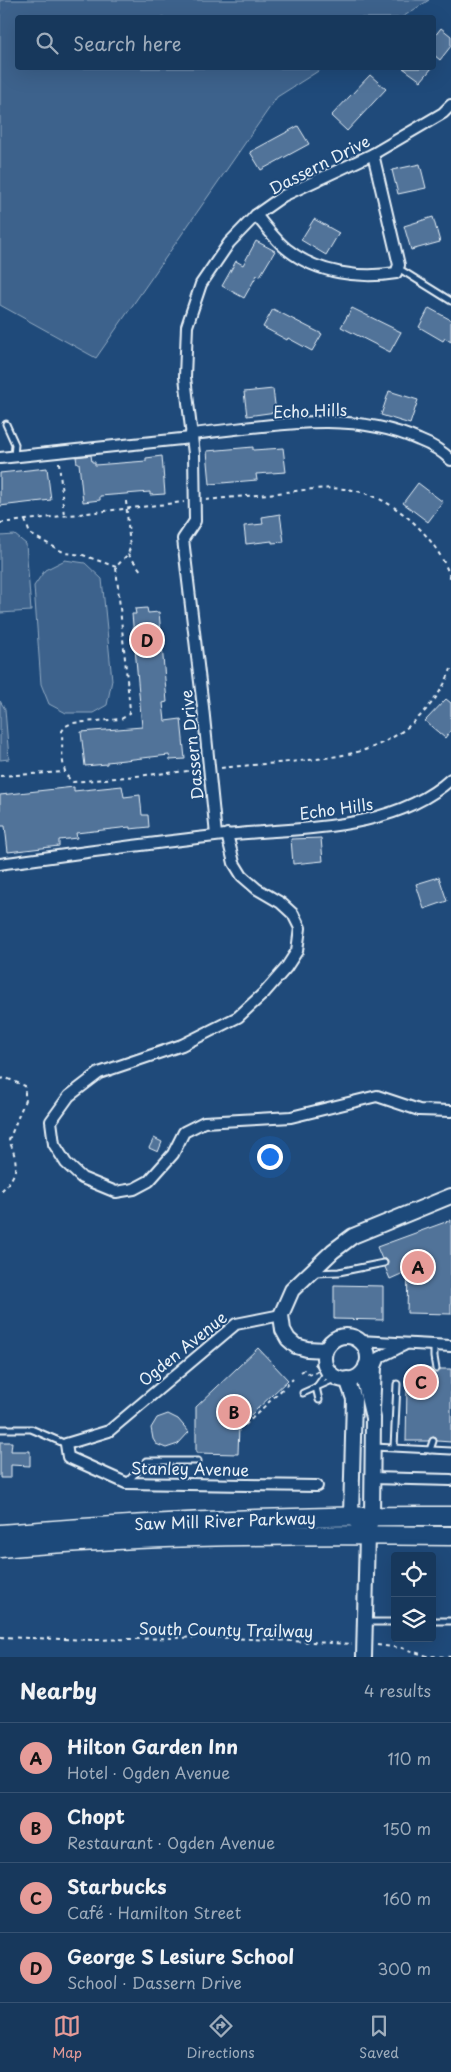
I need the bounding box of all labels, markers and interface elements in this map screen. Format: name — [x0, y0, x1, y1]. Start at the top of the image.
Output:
search box — [15, 15, 436, 70]
icon: search — [33, 29, 61, 57]
text: Search here — [73, 29, 182, 57]
street label: Dassern Drive — [264, 128, 374, 200]
street label: Echo Hills — [273, 397, 347, 423]
pin: D — [131, 621, 163, 659]
street label: Dassern Drive — [173, 689, 209, 801]
street label: Echo Hills — [298, 791, 374, 825]
your location — [257, 1144, 283, 1170]
pin: A — [402, 1248, 434, 1286]
street label: Ogden Avenue — [133, 1305, 232, 1391]
pin: C — [405, 1363, 437, 1401]
pin: B — [218, 1393, 250, 1431]
street label: Stanley Avenue — [131, 1455, 250, 1481]
street label: Saw Mill River Parkway — [134, 1505, 316, 1535]
map controls — [391, 1552, 436, 1642]
button: locate — [391, 1552, 436, 1597]
button: layers — [391, 1597, 436, 1642]
street label: South County Trailway — [139, 1615, 313, 1643]
text: Nearby — [20, 1674, 97, 1706]
text: 4 results — [364, 1678, 431, 1702]
text: Hilton Garden Inn — [67, 1732, 238, 1760]
text: A — [30, 1746, 42, 1770]
text: 110 m — [388, 1746, 431, 1770]
text: Hotel · Ogden Avenue — [67, 1760, 230, 1784]
text: Chopt — [67, 1802, 125, 1830]
text: B — [31, 1816, 41, 1840]
text: 150 m — [383, 1816, 431, 1840]
text: Restaurant · Ogden Avenue — [67, 1830, 275, 1854]
text: Starbucks — [67, 1872, 167, 1900]
text: C — [30, 1886, 42, 1910]
text: 160 m — [383, 1886, 431, 1910]
text: Café · Hamilton Street — [67, 1900, 241, 1924]
text: George S Lesiure School — [67, 1942, 294, 1970]
text: D — [30, 1956, 42, 1980]
text: 300 m — [377, 1956, 431, 1980]
text: School · Dassern Drive — [67, 1970, 242, 1994]
tab: Map — [52, 2012, 82, 2063]
tab: Directions — [187, 2012, 255, 2063]
tab: Saved — [359, 2012, 399, 2063]

